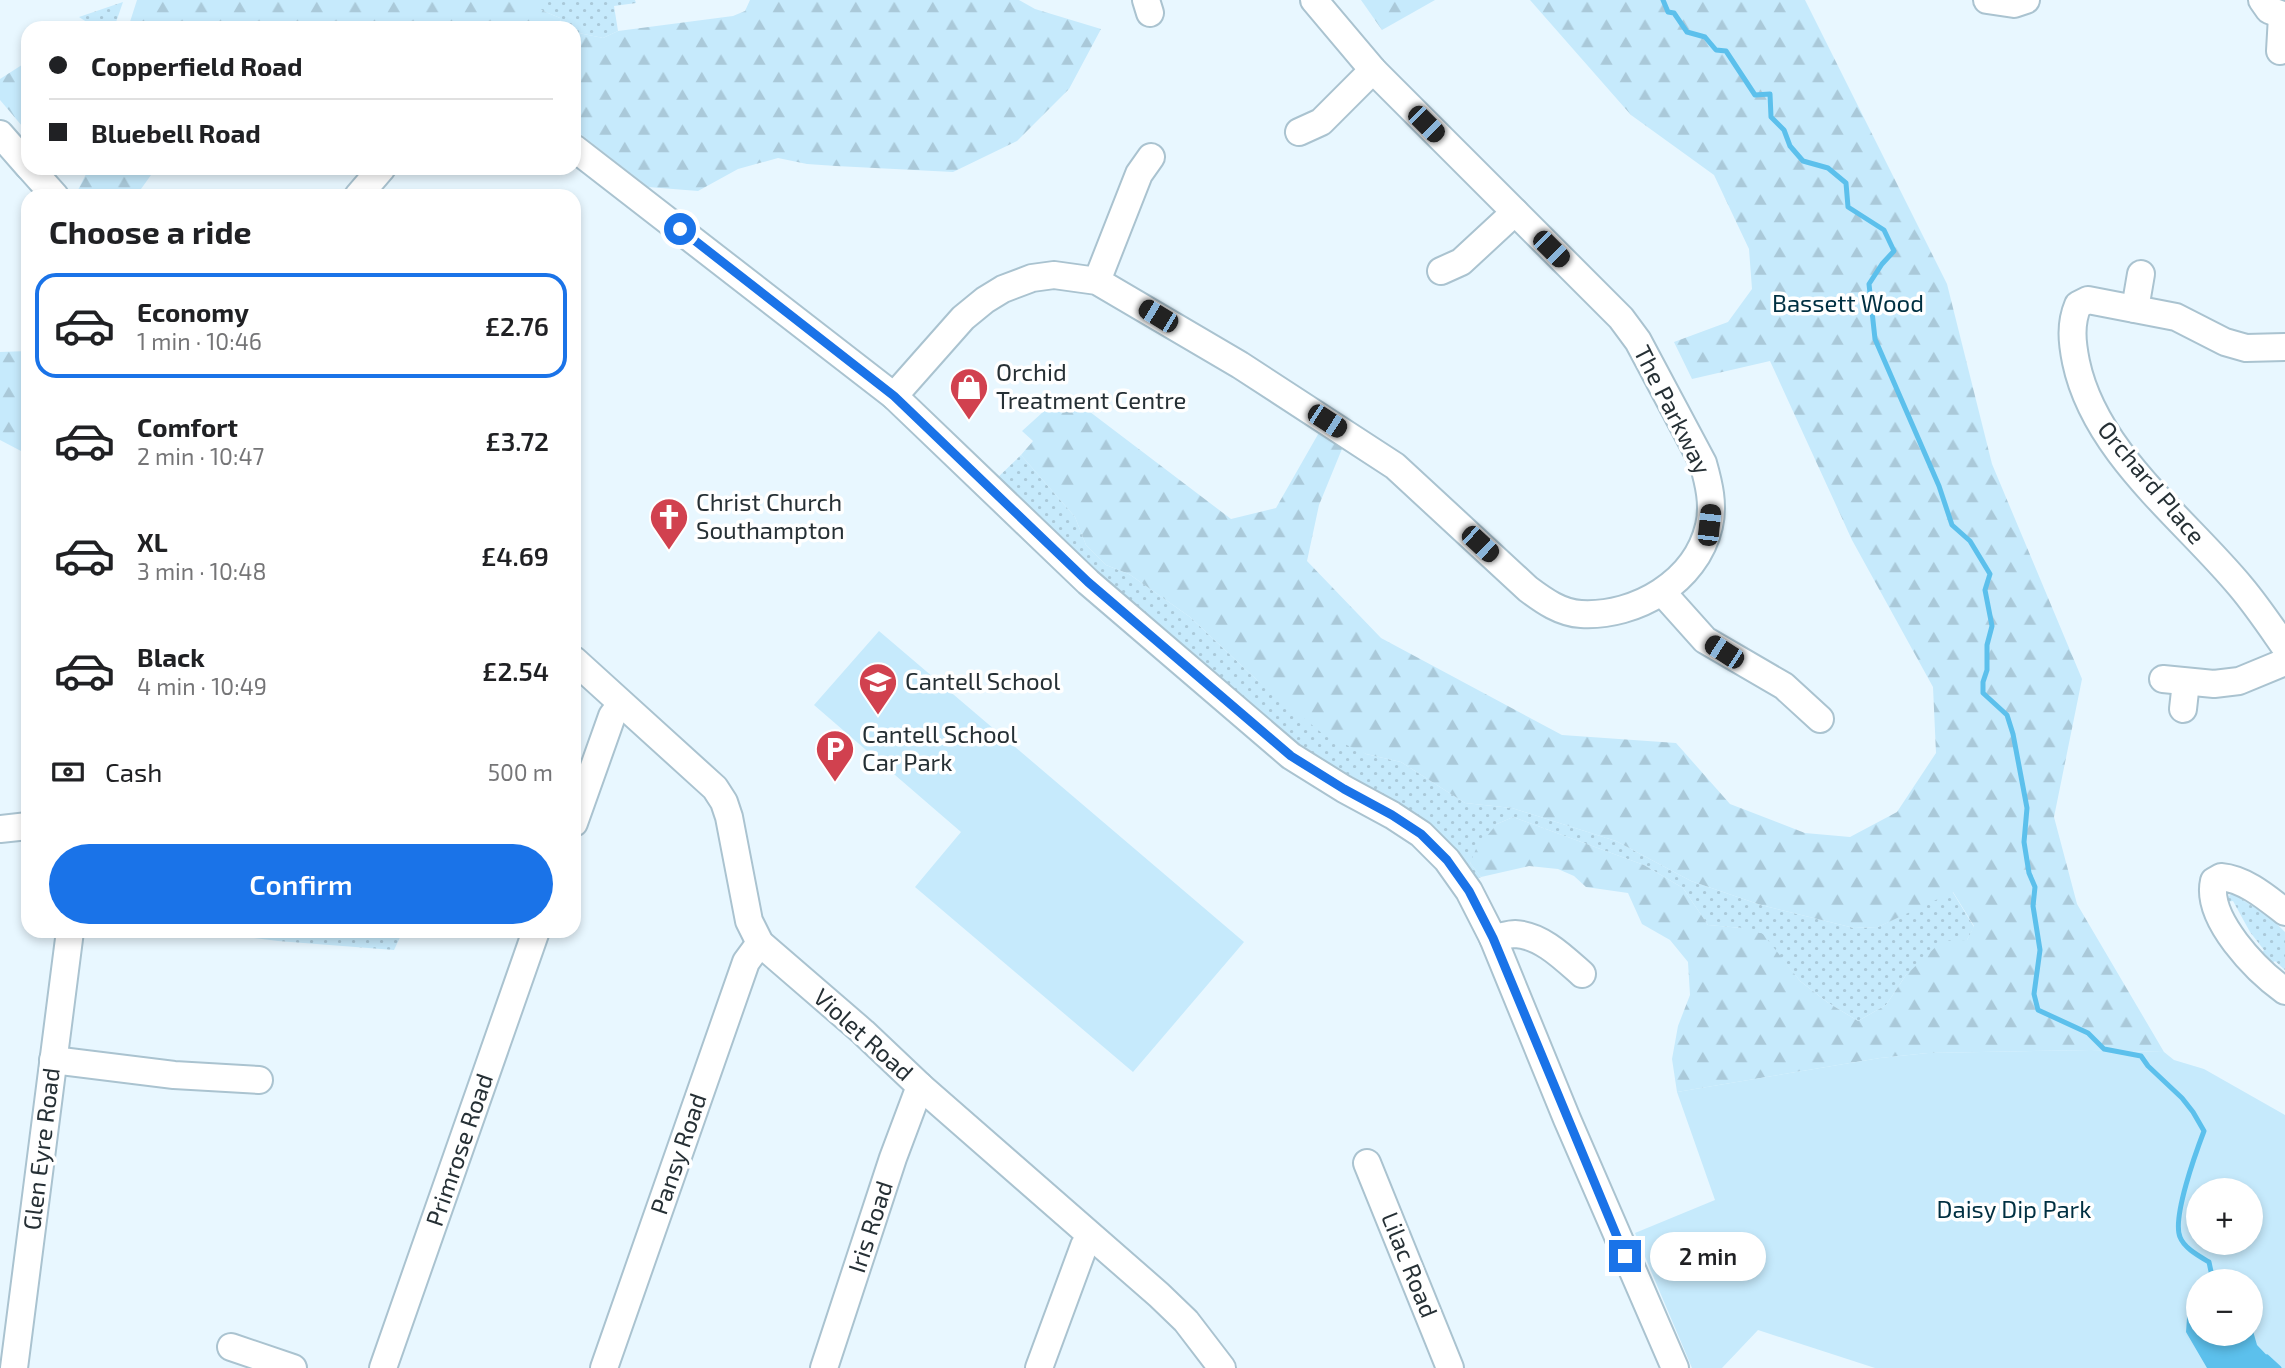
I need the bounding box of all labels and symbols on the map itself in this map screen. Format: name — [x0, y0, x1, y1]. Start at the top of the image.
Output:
car — [1404, 102, 1449, 146]
route start — [664, 213, 696, 245]
car — [1529, 227, 1574, 271]
park label: Bassett Wood — [1772, 288, 1924, 317]
car — [1135, 296, 1182, 336]
street label: The Parkway — [1628, 340, 1718, 479]
place label: Orchid Treatment Centre — [996, 357, 1186, 414]
shop icon: Orchid Treatment Centre — [948, 366, 990, 421]
car — [1304, 401, 1351, 441]
street label: Orchard Place — [2092, 415, 2212, 549]
place label: Christ Church Southampton — [696, 487, 845, 544]
church icon: Christ Church Southampton — [648, 496, 690, 551]
car — [1697, 503, 1722, 547]
car — [1458, 522, 1503, 566]
car — [1701, 632, 1748, 672]
school or university icon: Cantell School — [857, 661, 899, 716]
place label: Cantell School — [905, 666, 1060, 695]
place label: Cantell School Car Park — [862, 719, 1017, 776]
parking icon: Cantell School Car Park — [814, 728, 856, 783]
street label: Violet Road — [808, 982, 920, 1086]
street label: Glen Eyre Road — [16, 1066, 65, 1232]
street label: Primrose Road — [419, 1069, 498, 1230]
street label: Pansy Road — [643, 1089, 712, 1218]
street label: Iris Road — [841, 1177, 898, 1276]
park label: Daisy Dip Park — [1937, 1194, 2091, 1223]
street label: Lilac Road — [1376, 1208, 1445, 1321]
callout: 2 min — [1650, 1232, 1765, 1280]
route end — [1609, 1240, 1641, 1272]

